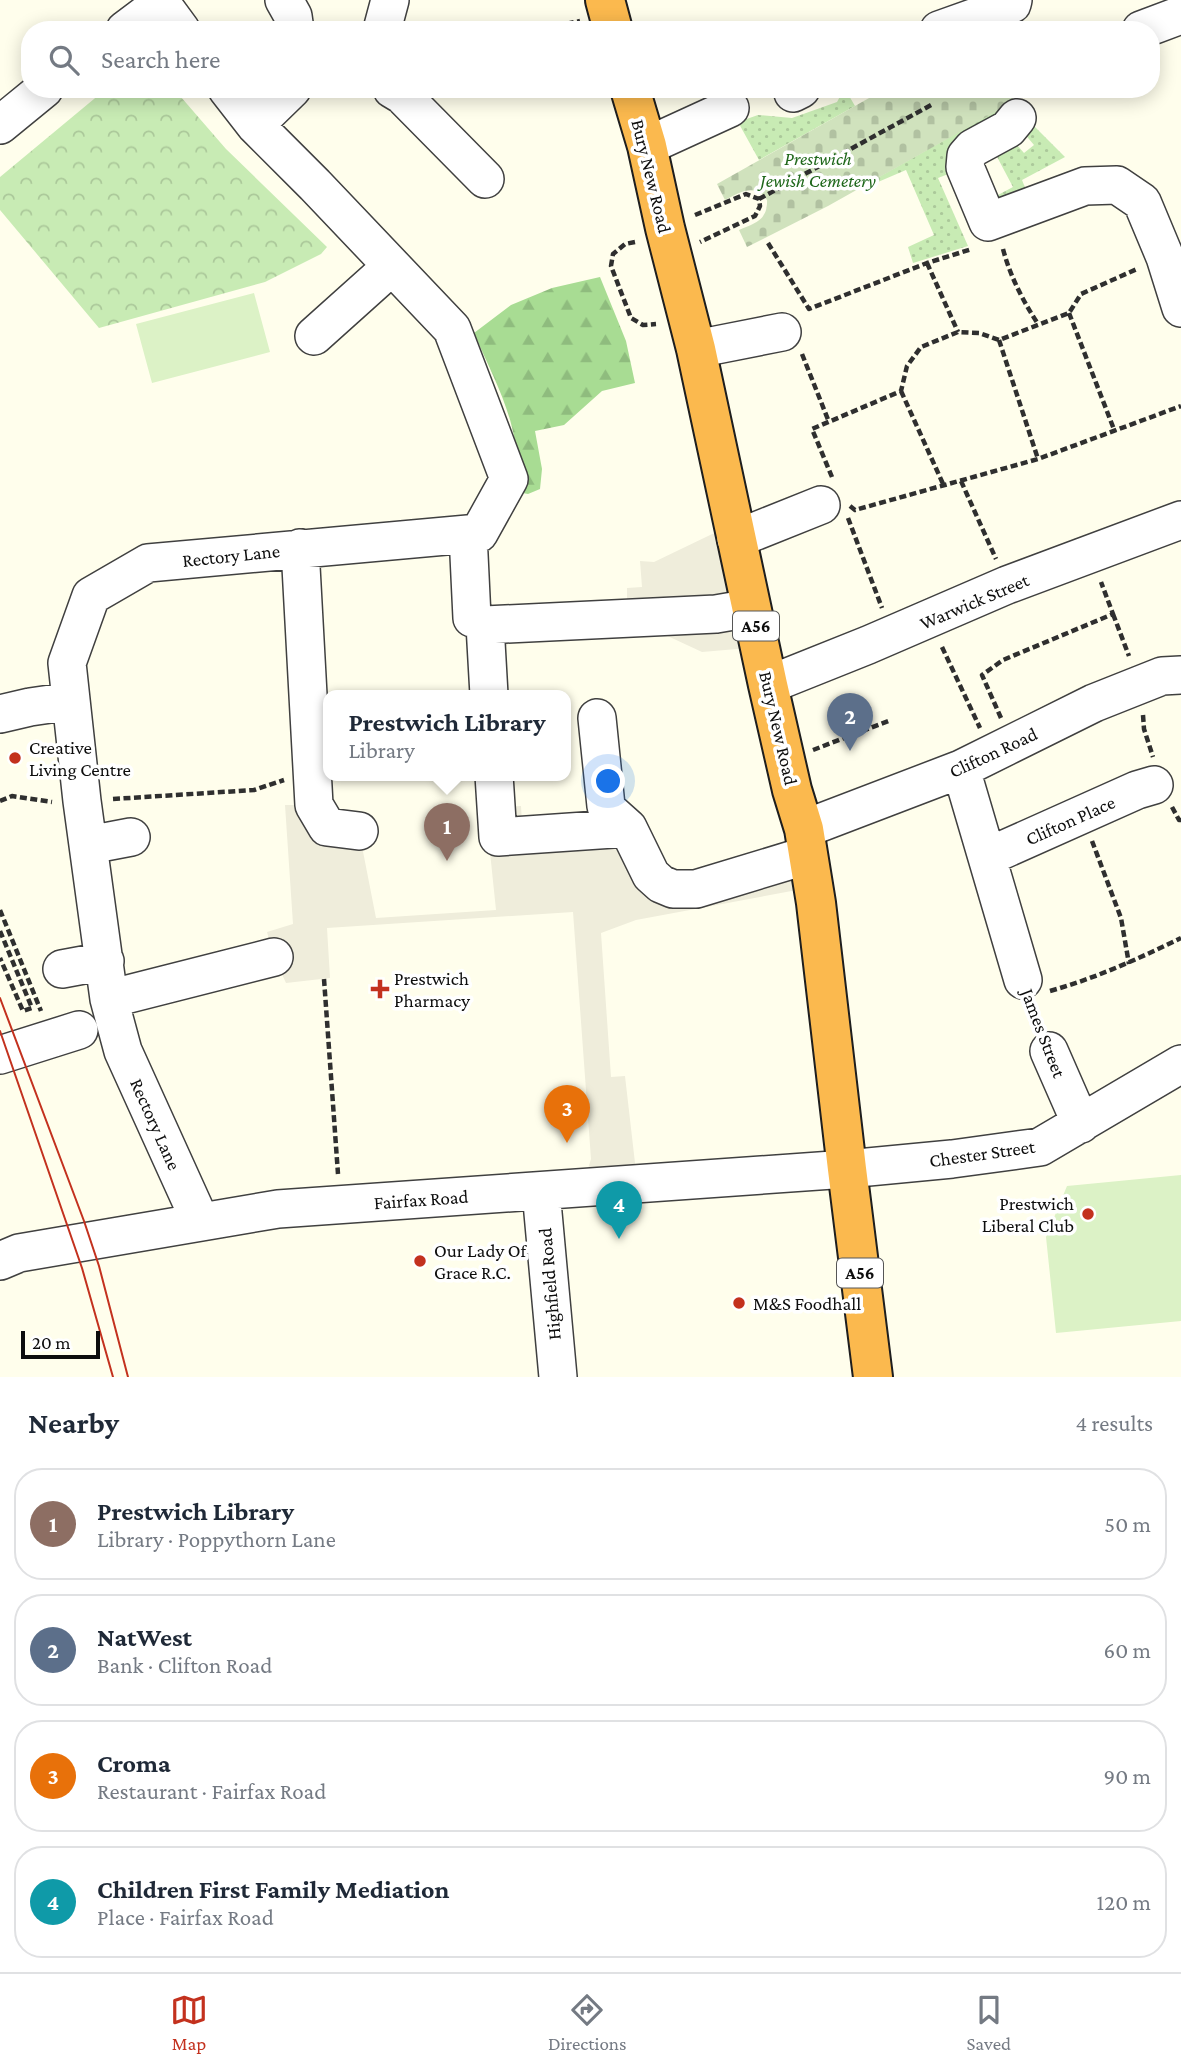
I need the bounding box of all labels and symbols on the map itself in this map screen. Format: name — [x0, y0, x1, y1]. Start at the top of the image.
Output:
street label: Bury New Road — [627, 117, 676, 235]
park label: Prestwich Jewish Cemetery — [757, 148, 876, 191]
street label: Rectory Lane — [181, 540, 281, 571]
street label: Warwick Street — [917, 569, 1032, 634]
road number: A56 — [733, 612, 779, 640]
street label: Bury New Road — [755, 669, 802, 787]
pin: 2 — [827, 693, 873, 751]
street label: Clifton Road — [946, 723, 1041, 782]
place label: Creative Living Centre — [29, 737, 131, 780]
marker: Creative Living Centre — [7, 750, 23, 766]
your location — [591, 764, 625, 798]
street label: Clifton Place — [1022, 791, 1118, 849]
pin: 1 — [424, 803, 470, 861]
place label: Prestwich Pharmacy — [394, 968, 470, 1011]
marker: Prestwich Pharmacy — [372, 981, 388, 997]
street label: James Street — [1016, 984, 1070, 1081]
street label: Rectory Lane — [126, 1075, 185, 1173]
pin: 3 — [544, 1085, 590, 1143]
street label: Chester Street — [928, 1136, 1037, 1171]
pin: 4 — [596, 1181, 642, 1239]
street label: Fairfax Road — [373, 1186, 469, 1213]
place label: Prestwich Liberal Club — [982, 1193, 1074, 1236]
marker: Prestwich Liberal Club — [1080, 1206, 1096, 1222]
street label: Highfield Road — [534, 1227, 565, 1341]
place label: Our Lady Of Grace R.C. — [434, 1240, 527, 1283]
marker: Our Lady Of Grace R.C. — [412, 1253, 428, 1269]
road number: A56 — [837, 1258, 883, 1288]
place label: M&S Foodhall — [753, 1293, 861, 1314]
marker: M&S Foodhall — [731, 1295, 747, 1311]
scale bar — [21, 1328, 100, 1360]

